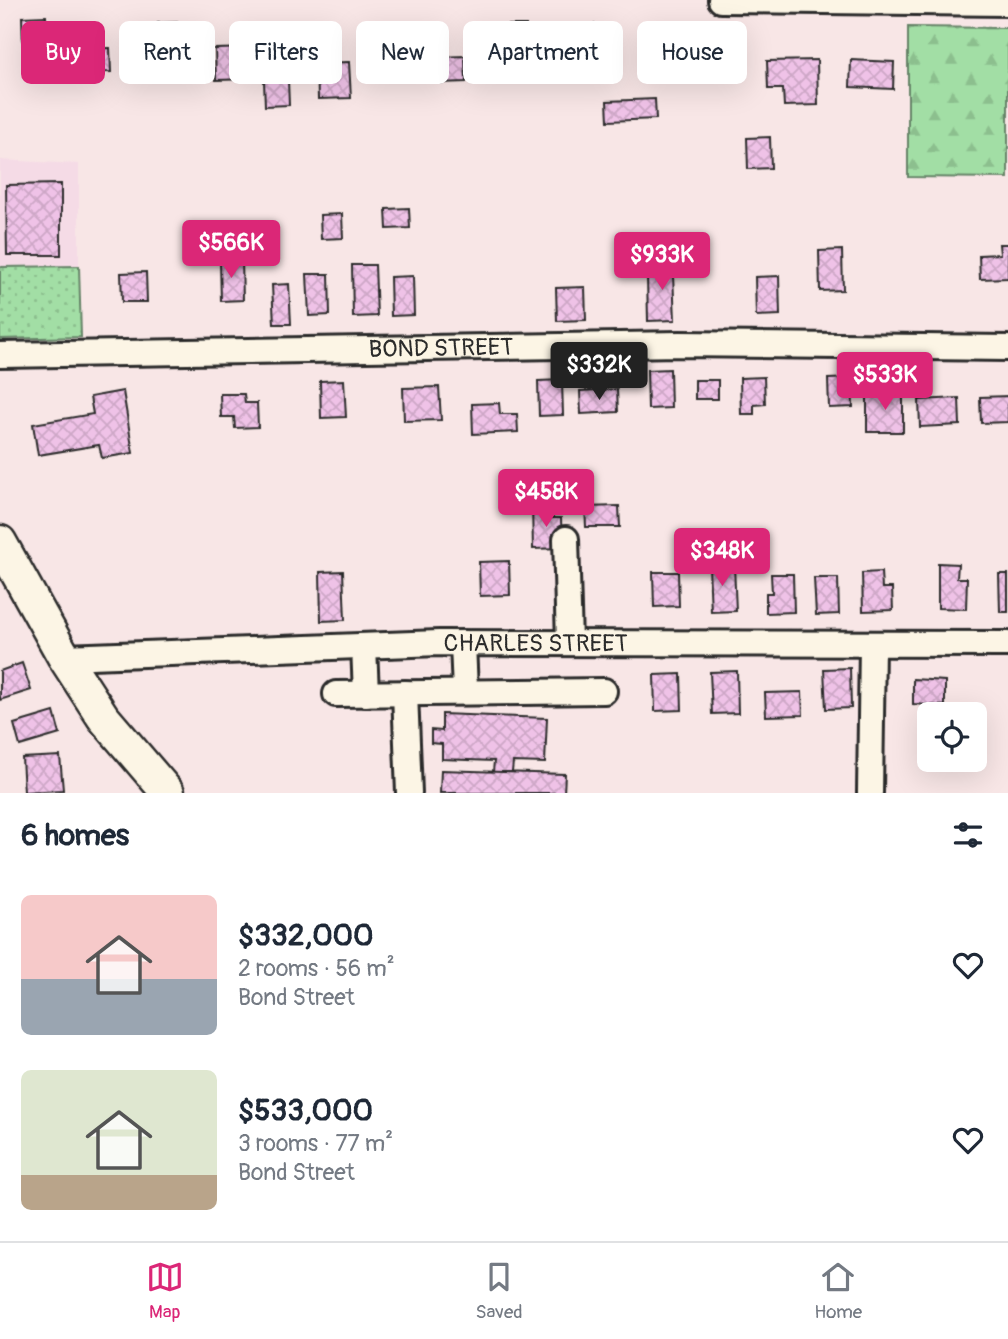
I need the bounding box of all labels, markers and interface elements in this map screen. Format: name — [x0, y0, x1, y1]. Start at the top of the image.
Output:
chip: Buy — [21, 21, 105, 84]
chip: Rent — [119, 21, 215, 84]
chip: Filters — [229, 21, 342, 84]
chip: New — [356, 21, 449, 84]
chip: Apartment — [463, 21, 623, 84]
chip: House — [637, 21, 747, 84]
pin: $566K — [182, 220, 280, 280]
text: $566K — [198, 228, 264, 257]
pin: $933K — [613, 232, 711, 292]
text: $933K — [630, 240, 694, 269]
street label: BOND STREET — [368, 332, 514, 364]
pin: $332K — [550, 342, 648, 402]
text: $332K — [567, 350, 631, 379]
pin: $533K — [836, 352, 934, 412]
text: $533K — [853, 360, 917, 389]
pin: $458K — [497, 470, 595, 529]
text: $458K — [514, 477, 578, 506]
pin: $348K — [673, 528, 771, 588]
text: $348K — [690, 536, 754, 565]
street label: CHARLES STREET — [444, 629, 628, 658]
map controls — [917, 702, 987, 772]
button: locate — [917, 702, 987, 772]
icon: filters — [949, 816, 987, 854]
text: 6 homes — [21, 817, 129, 854]
text: $332,000 — [238, 917, 374, 954]
icon: home — [77, 923, 161, 1007]
icon: heart — [949, 946, 987, 984]
text: 2 rooms · 56 m² — [238, 954, 395, 983]
text: Bond Street — [238, 983, 355, 1012]
text: $533,000 — [238, 1092, 373, 1129]
icon: home — [77, 1098, 161, 1182]
icon: heart — [949, 1121, 987, 1159]
text: 3 rooms · 77 m² — [238, 1129, 393, 1158]
text: Bond Street — [238, 1158, 355, 1187]
tab: Map — [146, 1258, 184, 1324]
tab: Saved — [475, 1258, 523, 1324]
tab: Home — [814, 1258, 862, 1324]

